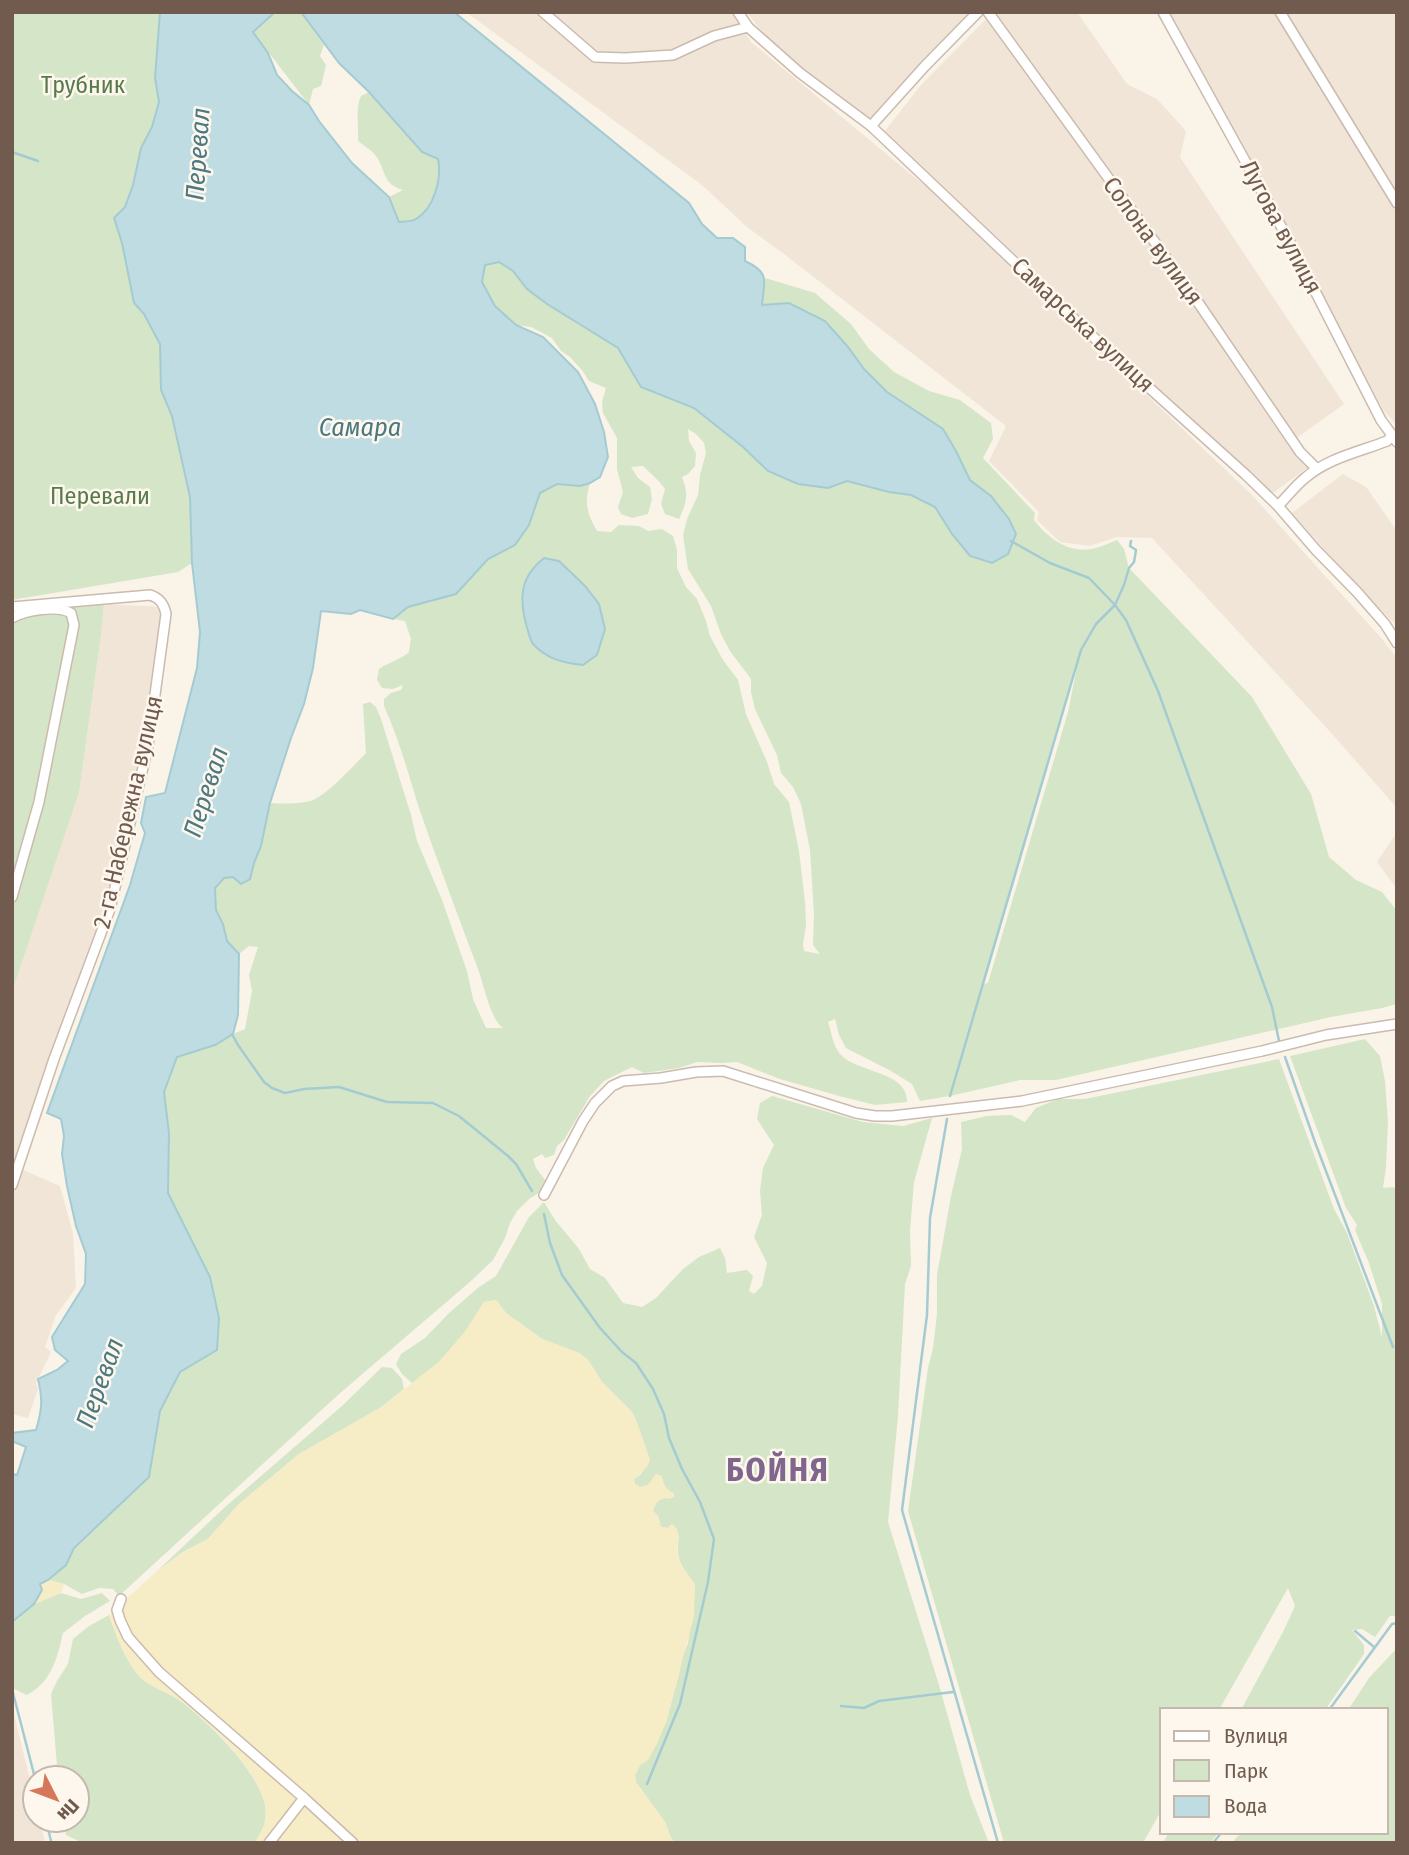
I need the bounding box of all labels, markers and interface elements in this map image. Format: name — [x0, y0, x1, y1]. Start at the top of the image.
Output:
park label: Трубник — [41, 71, 126, 99]
water label: Перевал — [179, 106, 217, 202]
street label: Лугова вулиця — [1234, 155, 1328, 299]
street label: Солона вулиця — [1097, 172, 1209, 310]
street label: Самарська вулиця — [1006, 252, 1160, 398]
water label: Самара — [319, 412, 401, 443]
park label: Перевали — [50, 482, 150, 510]
street label: 2-га Набережна вулиця — [88, 693, 168, 931]
water label: Перевал — [177, 743, 235, 841]
water label: Перевал — [69, 1334, 131, 1432]
district label: БОЙНЯ — [726, 1451, 830, 1489]
legend — [1160, 1708, 1388, 1834]
text: Вулиця — [1224, 1723, 1288, 1749]
text: Парк — [1224, 1758, 1268, 1784]
north arrow — [21, 1764, 91, 1834]
text: Вода — [1224, 1793, 1267, 1819]
text: Пн — [53, 1794, 84, 1826]

